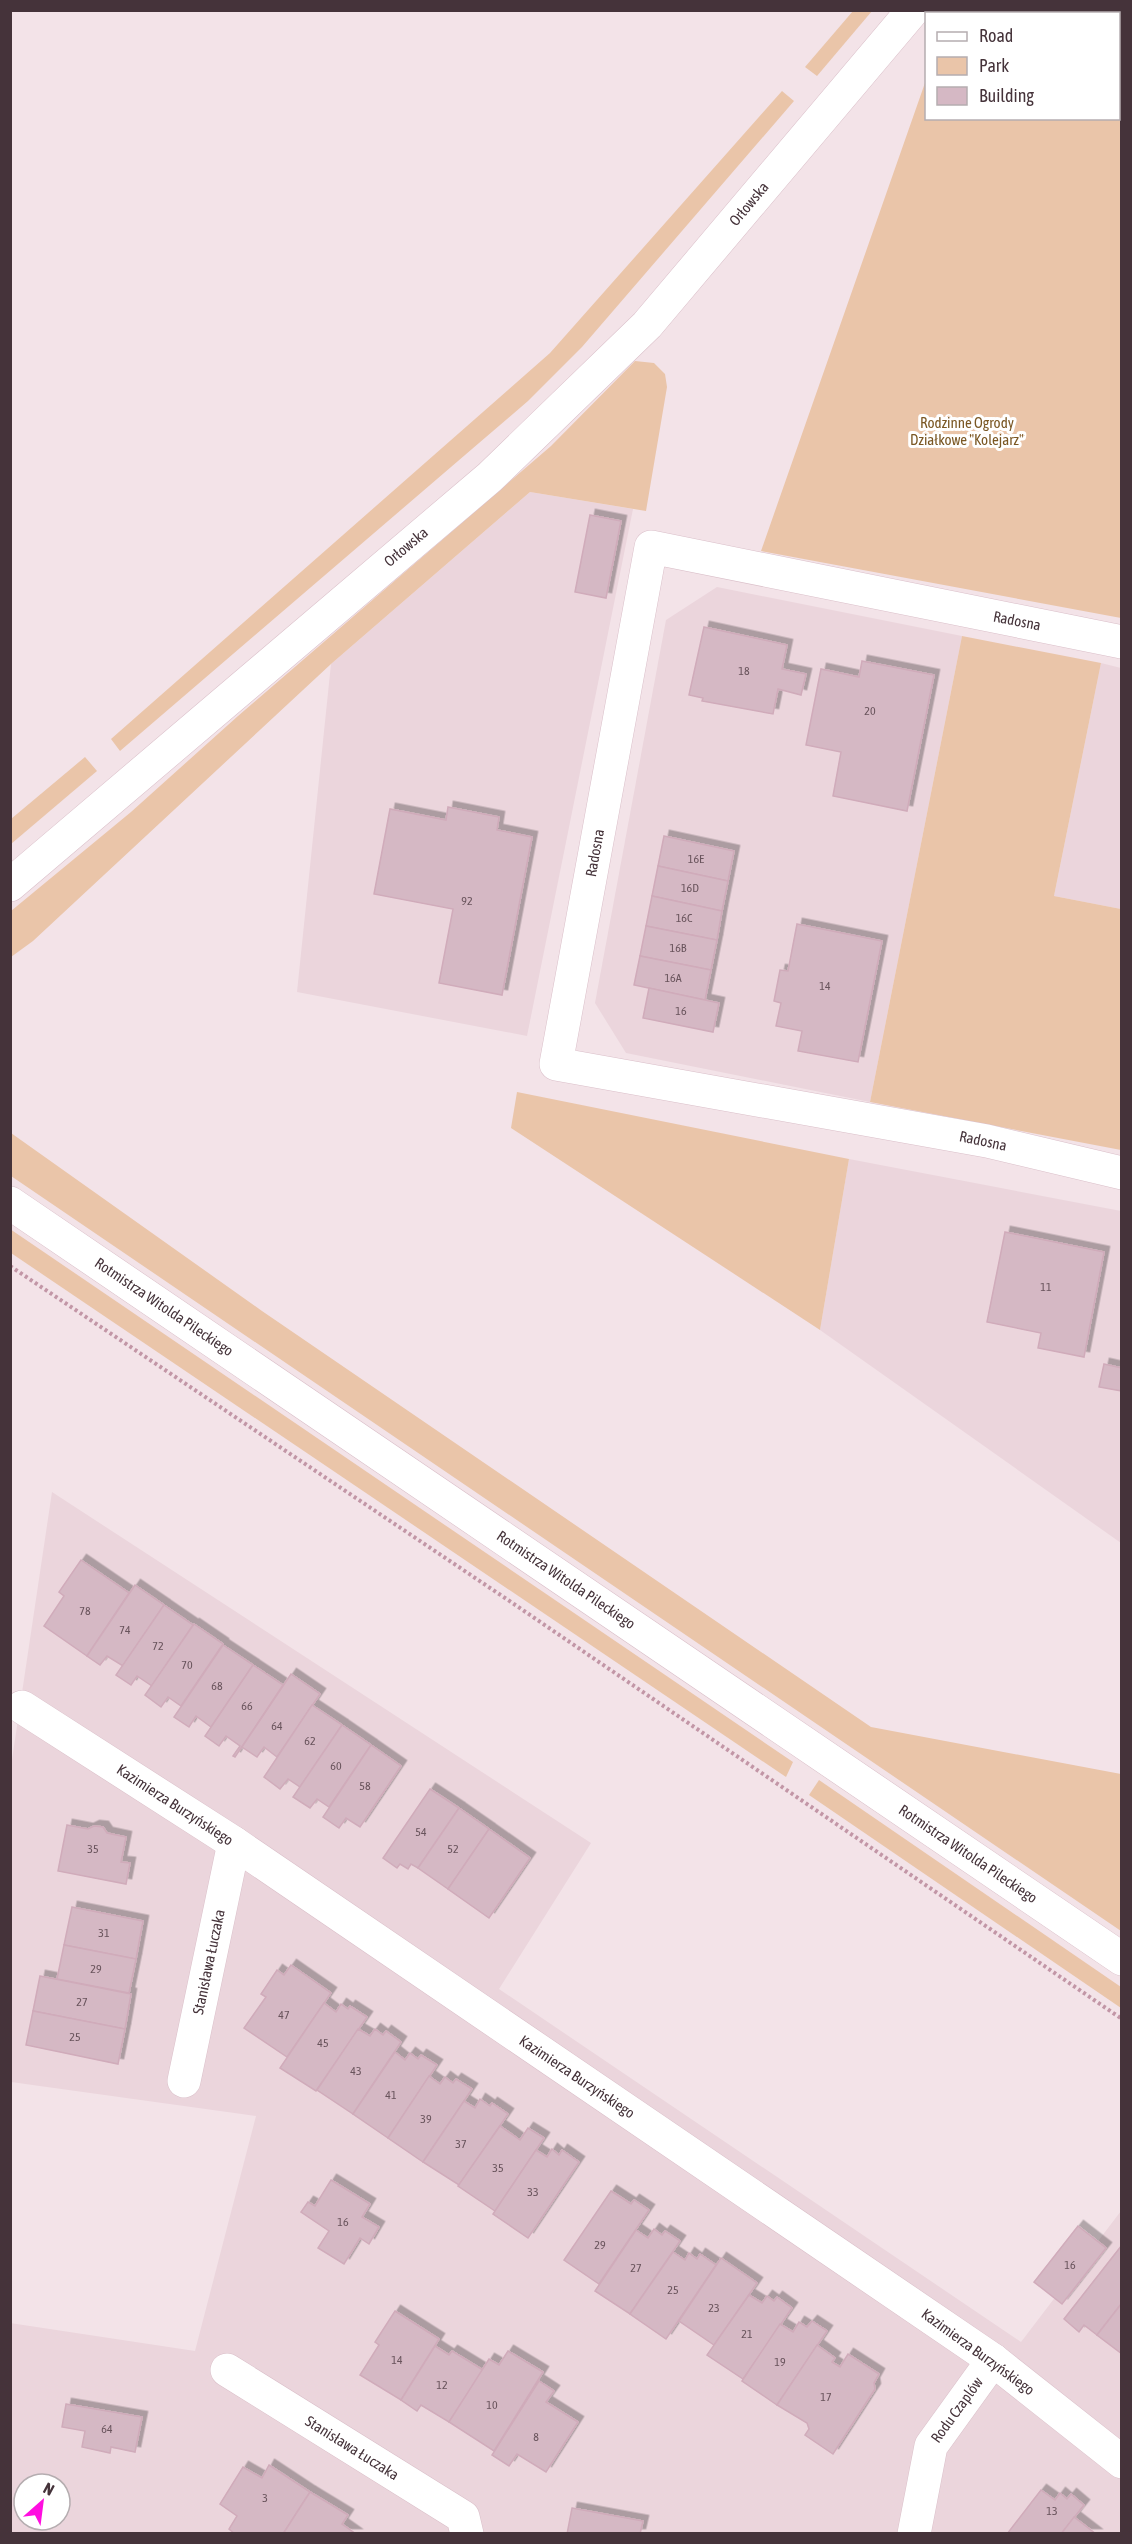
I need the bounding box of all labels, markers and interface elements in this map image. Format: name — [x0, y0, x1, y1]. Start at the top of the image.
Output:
legend — [925, 12, 1120, 120]
text: Road — [979, 25, 1013, 46]
text: Park — [979, 55, 1009, 76]
text: Building — [979, 85, 1034, 106]
street label: Orłowska — [725, 178, 772, 229]
park label: Rodzinne Ogrody Działkowe "Kolejarz" — [910, 414, 1024, 448]
street label: Orłowska — [380, 523, 431, 570]
street label: Radosna — [992, 608, 1042, 633]
house number: 18 — [738, 664, 750, 678]
house number: 20 — [864, 704, 876, 718]
street label: Radosna — [582, 828, 607, 878]
house number: 16E — [688, 852, 704, 866]
house number: 16D — [681, 881, 699, 895]
house number: 92 — [461, 894, 473, 908]
house number: 16C — [676, 911, 693, 925]
house number: 16B — [670, 941, 687, 955]
house number: 16A — [664, 971, 682, 985]
house number: 14 — [819, 979, 831, 993]
house number: 16 — [675, 1004, 687, 1018]
street label: Radosna — [958, 1127, 1008, 1154]
street label: Rotmistrza Witolda Pileckiego — [92, 1254, 237, 1359]
house number: 11 — [1040, 1280, 1052, 1294]
street label: Rotmistrza Witolda Pileckiego — [494, 1527, 639, 1632]
house number: 78 — [79, 1604, 91, 1618]
house number: 74 — [119, 1623, 131, 1637]
house number: 72 — [152, 1639, 164, 1653]
house number: 70 — [181, 1658, 193, 1672]
house number: 68 — [211, 1679, 223, 1693]
house number: 66 — [241, 1699, 253, 1713]
house number: 64 — [271, 1719, 283, 1733]
house number: 62 — [304, 1734, 316, 1748]
house number: 60 — [330, 1759, 342, 1773]
street label: Kazimierza Burzyńskiego — [114, 1761, 237, 1849]
house number: 58 — [359, 1779, 371, 1793]
street label: Rotmistrza Witolda Pileckiego — [896, 1801, 1041, 1906]
house number: 54 — [415, 1825, 427, 1839]
house number: 35 — [87, 1842, 99, 1856]
house number: 52 — [447, 1842, 459, 1856]
street label: Stanisława Łuczaka — [189, 1908, 228, 2016]
house number: 31 — [98, 1926, 110, 1940]
house number: 29 — [90, 1962, 102, 1976]
house number: 27 — [76, 1995, 88, 2009]
house number: 47 — [278, 2008, 290, 2022]
house number: 25 — [69, 2030, 81, 2044]
street label: Kazimierza Burzyńskiego — [516, 2032, 638, 2121]
house number: 45 — [317, 2036, 329, 2050]
house number: 43 — [350, 2064, 362, 2078]
house number: 41 — [385, 2088, 397, 2102]
house number: 39 — [420, 2112, 432, 2126]
house number: 37 — [455, 2137, 467, 2151]
house number: 35 — [492, 2161, 504, 2175]
house number: 33 — [527, 2185, 539, 2199]
house number: 16 — [337, 2215, 349, 2229]
house number: 29 — [594, 2238, 606, 2252]
house number: 16 — [1064, 2258, 1076, 2272]
house number: 27 — [630, 2261, 642, 2275]
house number: 25 — [667, 2283, 679, 2297]
house number: 23 — [708, 2301, 720, 2315]
street label: Kazimierza Burzyńskiego — [919, 2305, 1038, 2398]
house number: 21 — [741, 2327, 753, 2341]
house number: 14 — [391, 2353, 403, 2367]
house number: 19 — [774, 2355, 786, 2369]
street label: Rodu Czaplów — [927, 2374, 986, 2446]
house number: 12 — [436, 2378, 448, 2392]
house number: 17 — [820, 2390, 832, 2404]
house number: 10 — [486, 2398, 498, 2412]
street label: Stanisława Łuczaka — [302, 2412, 402, 2483]
house number: 64 — [101, 2422, 113, 2436]
house number: 8 — [533, 2430, 539, 2444]
north arrow — [12, 2472, 72, 2532]
text: N — [41, 2479, 57, 2499]
house number: 3 — [262, 2491, 268, 2505]
house number: 13 — [1046, 2504, 1058, 2518]

